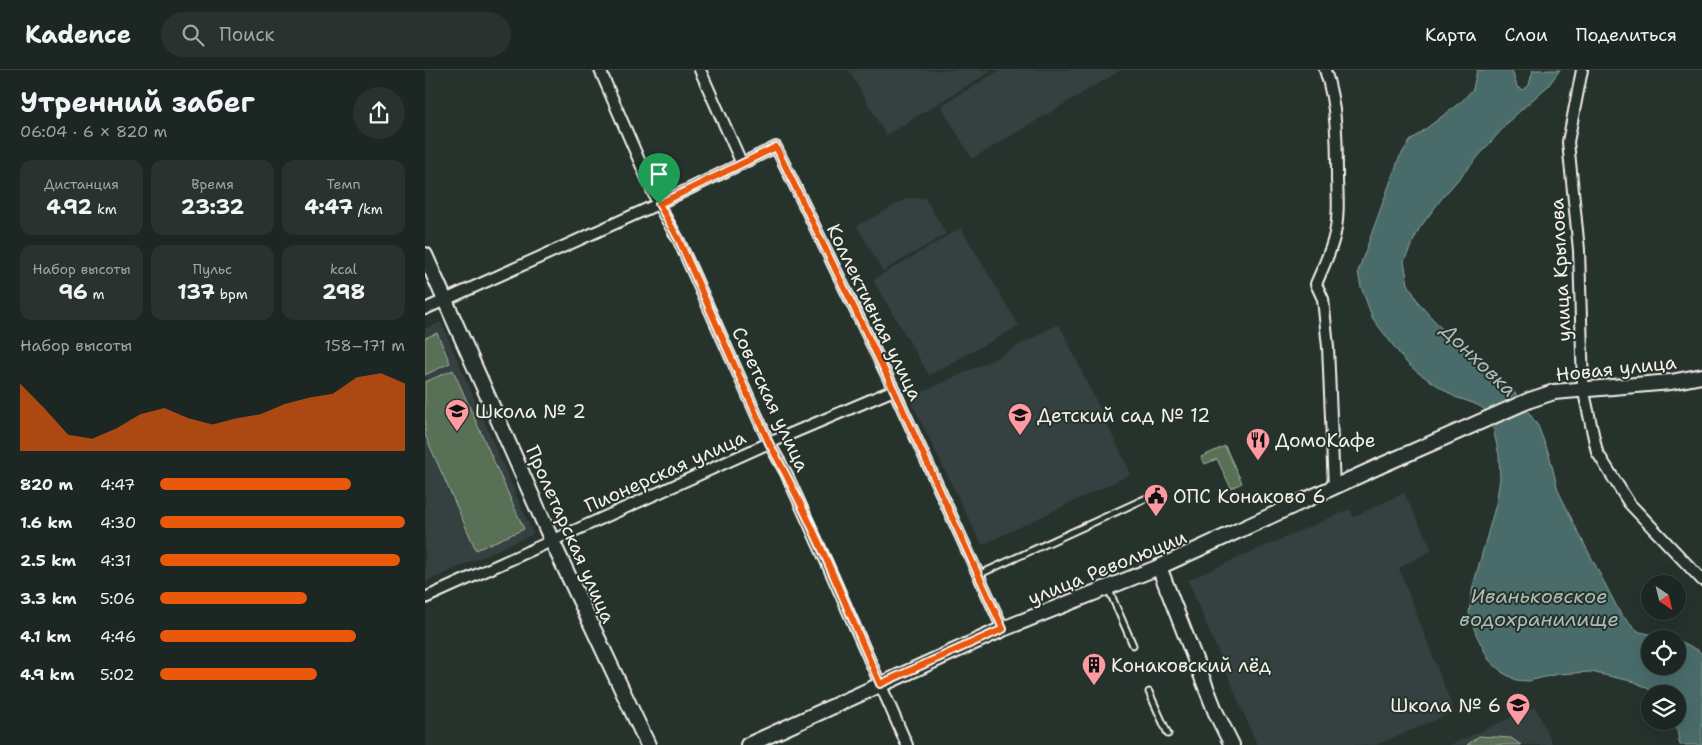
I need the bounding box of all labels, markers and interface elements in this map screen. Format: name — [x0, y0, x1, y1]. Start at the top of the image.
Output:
search box — [161, 12, 511, 57]
text: Kadence — [25, 19, 131, 51]
icon: search — [179, 21, 207, 49]
text: Поиск — [219, 22, 275, 47]
text: Карта — [1425, 23, 1476, 47]
text: Слои — [1504, 23, 1548, 47]
text: Поделиться — [1576, 23, 1677, 47]
text: Утренний забег — [20, 83, 255, 121]
button: share — [353, 87, 405, 139]
text: 06:04 · 6 × 820 m — [20, 121, 167, 142]
pin — [638, 153, 680, 204]
icon: arrive — [645, 160, 673, 188]
text: Дистанция — [44, 175, 119, 193]
text: Время — [191, 175, 234, 193]
text: Темп — [327, 175, 360, 193]
text: 4.92 — [46, 193, 92, 221]
text: 23:32 — [181, 193, 244, 221]
text: 4:47 — [304, 193, 353, 221]
street label: улица Крылова — [1544, 197, 1577, 342]
text: km — [92, 200, 117, 218]
text: /km — [353, 200, 383, 218]
street label: Коллективная улица — [821, 220, 928, 405]
text: Набор высоты — [32, 260, 131, 278]
text: Пульс — [193, 260, 232, 278]
text: kcal — [330, 260, 357, 278]
text: 96 — [58, 278, 88, 306]
text: 137 — [177, 278, 215, 306]
text: 298 — [322, 278, 365, 306]
text: m — [88, 285, 105, 303]
text: bpm — [215, 285, 248, 303]
water label: Донховка — [1435, 317, 1522, 402]
street label: Советская улица — [726, 323, 815, 476]
text: Набор высоты — [20, 335, 132, 356]
text: 158–171 m — [325, 335, 405, 356]
street label: Новая улица — [1554, 350, 1678, 387]
school or university icon: Школа № 2 — [444, 398, 470, 432]
place label: Школа № 2 — [475, 399, 586, 424]
school or university icon: Детский сад № 12 — [1007, 402, 1033, 436]
place label: Детский сад № 12 — [1037, 403, 1210, 428]
street label: Пионерская улица — [581, 425, 750, 518]
restaurant icon: ДомоКафе — [1245, 427, 1271, 461]
place label: ДомоКафе — [1275, 428, 1376, 453]
street label: Пролетарская улица — [520, 441, 621, 627]
text: 820 m — [20, 474, 73, 495]
text: 4:47 — [100, 474, 135, 495]
public building icon: ОПС Конаково 6 — [1143, 483, 1169, 517]
place label: ОПС Конаково 6 — [1173, 484, 1326, 509]
text: 1.6 km — [20, 512, 72, 533]
text: 4:30 — [100, 512, 136, 533]
street label: улица Революции — [1024, 524, 1190, 611]
text: 2.5 km — [20, 550, 76, 571]
text: 4:31 — [100, 550, 131, 571]
north arrow — [1641, 575, 1686, 620]
map controls — [1641, 575, 1686, 730]
water label: Иваньковское водохранилище — [1459, 583, 1619, 632]
text: 3.3 km — [20, 588, 77, 609]
text: 5:06 — [100, 588, 135, 609]
text: 4.1 km — [20, 626, 71, 647]
text: 4:46 — [100, 626, 136, 647]
button: locate — [1641, 630, 1686, 675]
building icon: Конаковский лёд — [1081, 652, 1107, 686]
place label: Конаковский лёд — [1111, 653, 1271, 678]
text: 4.9 km — [20, 664, 74, 685]
text: 5:02 — [100, 664, 134, 685]
button: layers — [1641, 685, 1686, 730]
school or university icon: Школа № 6 — [1505, 692, 1531, 726]
place label: Школа № 6 — [1390, 693, 1501, 718]

